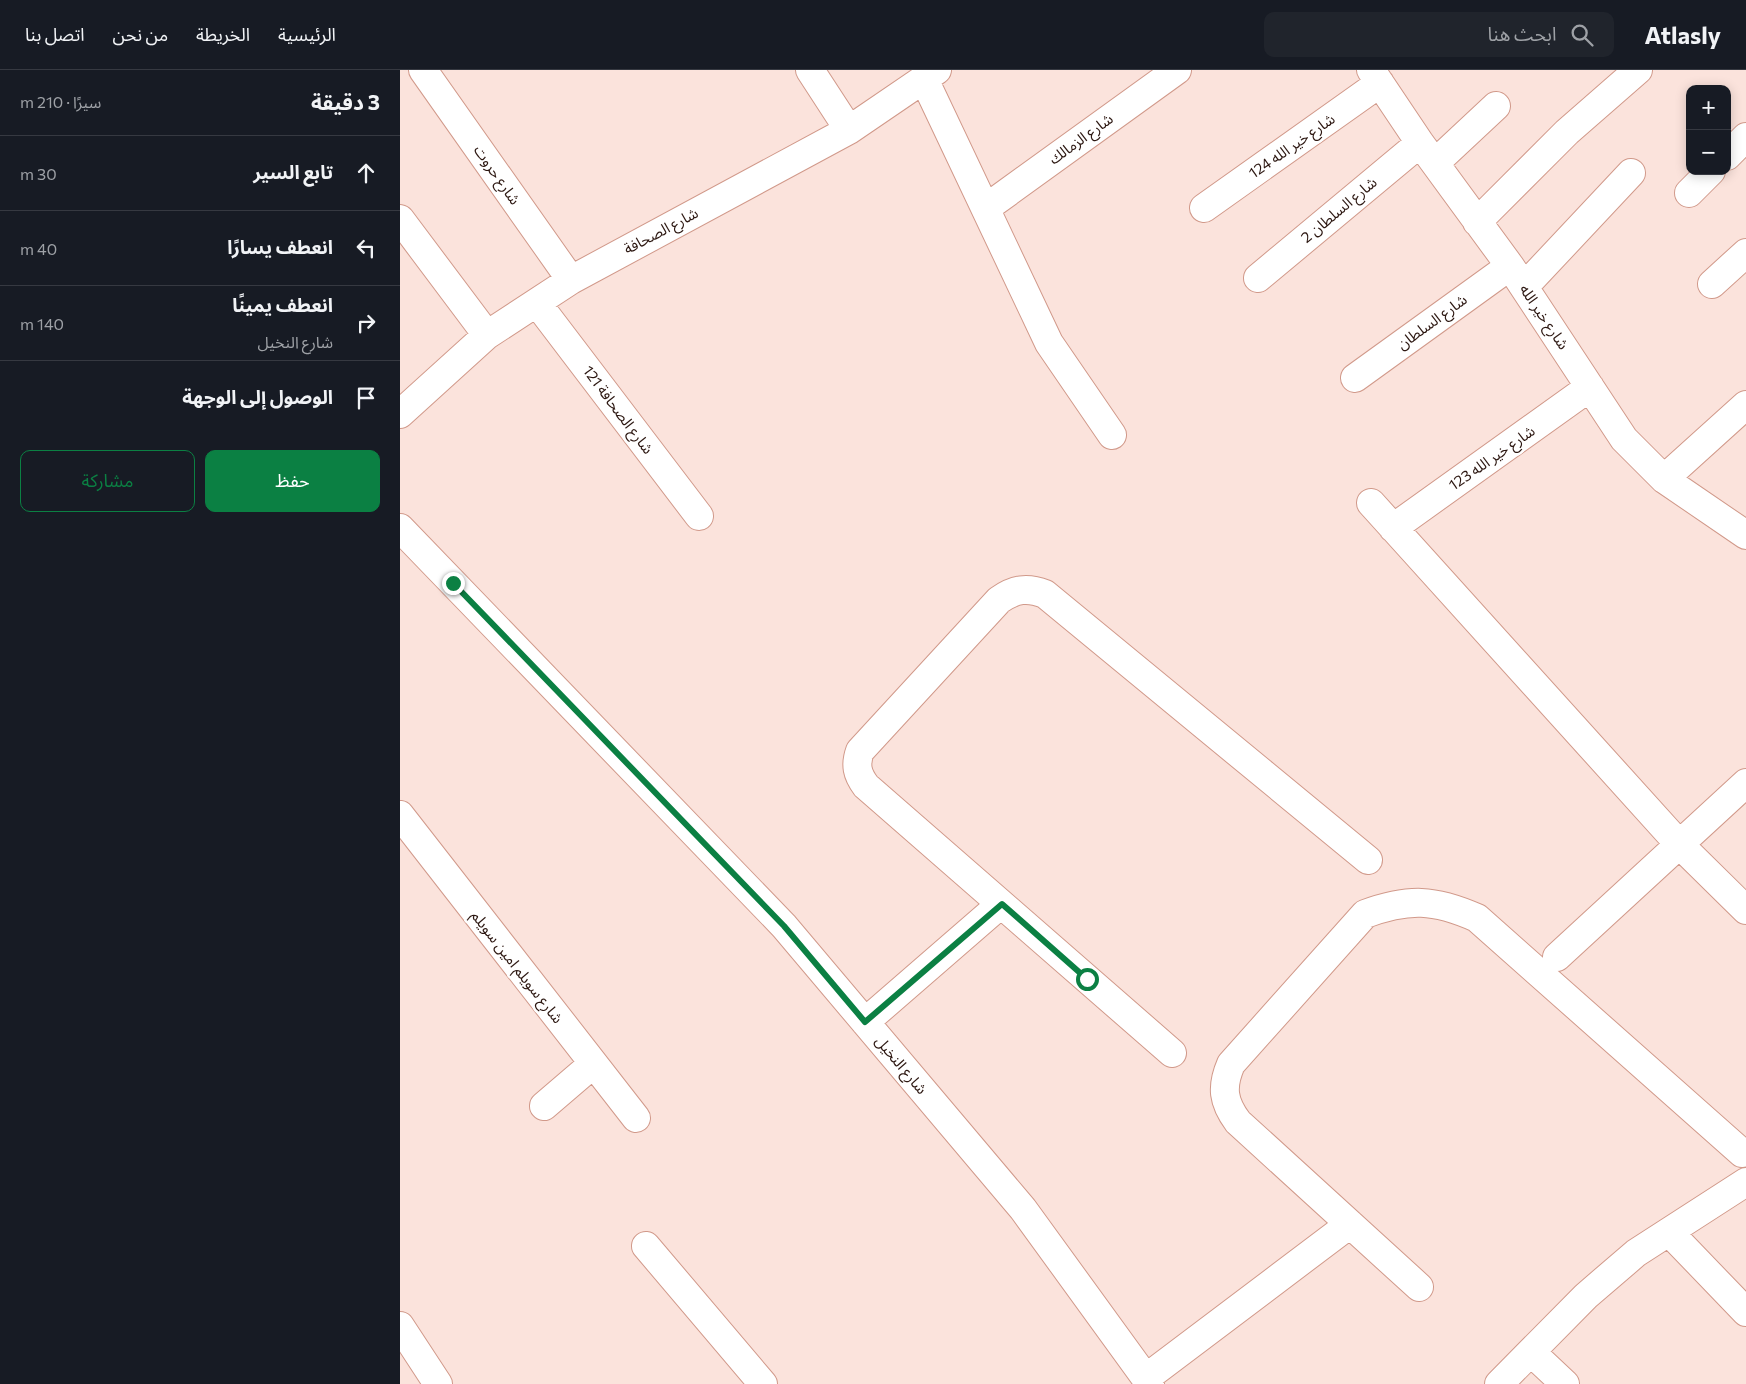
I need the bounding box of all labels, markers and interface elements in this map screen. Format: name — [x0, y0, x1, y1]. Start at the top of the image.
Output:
search box — [1264, 12, 1614, 57]
text: Atlasly — [1644, 20, 1721, 49]
icon: search — [1568, 21, 1596, 49]
text: ابحث هنا — [1487, 22, 1556, 45]
text: اتصل بنا — [25, 23, 85, 45]
text: من نحن — [113, 23, 168, 45]
text: الخريطة — [196, 23, 250, 45]
text: الرئيسية — [278, 23, 336, 45]
map controls — [1686, 85, 1731, 175]
button: + — [1686, 85, 1731, 130]
text: 3 دقيقة — [311, 89, 380, 114]
text: سيرًا · 210 m — [20, 92, 101, 111]
street label: شارع الزمالك — [1045, 109, 1119, 171]
street label: شارع خير الله 124 — [1245, 109, 1340, 185]
button: − — [1686, 130, 1731, 175]
street label: شارع حروت — [468, 141, 525, 210]
icon: ahead — [352, 159, 380, 187]
text: تابع السير — [253, 160, 333, 183]
text: 30 m — [20, 164, 57, 183]
street label: شارع السلطان 2 — [1297, 172, 1383, 249]
street label: شارع الصحافة — [620, 203, 703, 261]
icon: left — [352, 234, 380, 262]
text: انعطف يسارًا — [227, 235, 333, 258]
text: 40 m — [20, 239, 57, 258]
street label: شارع خير الله — [1513, 280, 1573, 355]
street label: شارع السلطان — [1393, 290, 1472, 356]
text: انعطف يمينًا — [232, 293, 333, 316]
icon: right — [352, 309, 380, 337]
text: 140 m — [20, 314, 64, 333]
text: شارع النخيل — [257, 332, 333, 351]
street label: شارع الصحافة 121 — [577, 362, 658, 460]
icon: arrive — [352, 384, 380, 412]
text: الوصول إلى الوجهة — [182, 385, 333, 408]
street label: شارع خير الله 123 — [1445, 421, 1540, 497]
button: مشاركة — [20, 450, 195, 512]
button: حفظ — [205, 450, 380, 512]
route end — [442, 572, 465, 595]
street label: شارع سويلم امين سويلم — [465, 906, 568, 1029]
route start — [1076, 968, 1099, 991]
street label: شارع النخيل — [869, 1031, 932, 1100]

